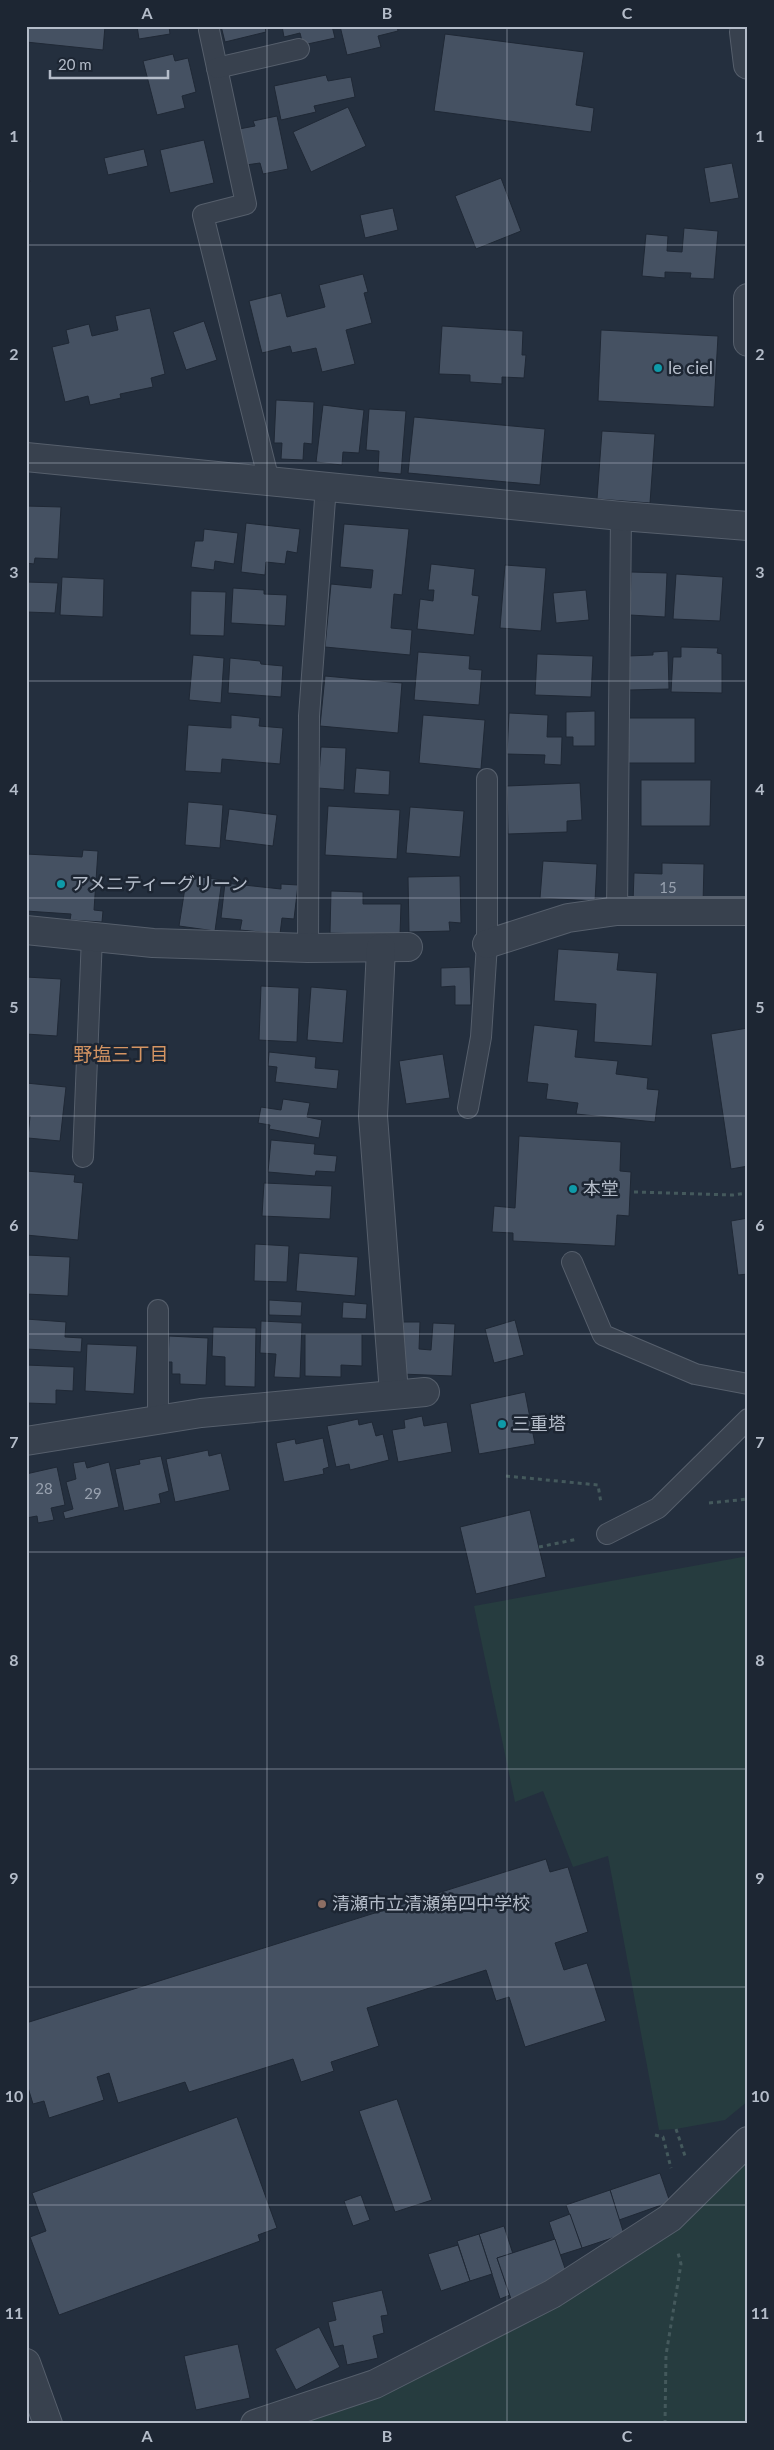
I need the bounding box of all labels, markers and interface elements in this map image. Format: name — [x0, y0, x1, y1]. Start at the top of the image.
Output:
text: A — [140, 3, 153, 22]
text: B — [382, 3, 392, 22]
text: C — [622, 3, 633, 22]
scale bar — [50, 48, 168, 80]
text: 20 m — [58, 55, 92, 73]
text: 1 — [9, 126, 19, 145]
text: 1 — [755, 126, 765, 145]
text: 2 — [9, 344, 19, 363]
text: 2 — [755, 344, 765, 363]
place label: le ciel — [668, 356, 713, 378]
marker: le ciel — [652, 362, 664, 374]
text: 3 — [9, 562, 19, 581]
text: 3 — [755, 562, 765, 581]
text: 4 — [9, 779, 19, 798]
text: 4 — [755, 779, 765, 798]
place label: アメニティーグリーン — [71, 872, 248, 894]
marker: アメニティーグリーン — [55, 878, 67, 890]
house number: 15 — [659, 878, 677, 896]
text: 5 — [9, 997, 19, 1016]
text: 5 — [755, 997, 765, 1016]
district label: 野塩三丁目 — [73, 1042, 169, 1065]
place label: 本堂 — [583, 1177, 619, 1199]
marker: 本堂 — [567, 1183, 579, 1195]
text: 6 — [9, 1215, 19, 1234]
text: 6 — [755, 1215, 765, 1234]
place label: 三重塔 — [512, 1412, 566, 1434]
marker: 三重塔 — [496, 1418, 508, 1430]
text: 7 — [9, 1432, 19, 1451]
text: 7 — [755, 1432, 765, 1451]
house number: 28 — [35, 1479, 53, 1497]
house number: 29 — [84, 1484, 102, 1502]
text: 8 — [9, 1650, 19, 1669]
text: 8 — [755, 1650, 765, 1669]
text: 9 — [9, 1868, 19, 1887]
text: 9 — [755, 1868, 765, 1887]
place label: 清瀬市立清瀬第四中学校 — [332, 1892, 530, 1914]
marker: 清瀬市立清瀬第四中学校 — [316, 1898, 328, 1910]
text: 10 — [5, 2086, 23, 2105]
text: 10 — [751, 2086, 769, 2105]
text: 11 — [5, 2303, 23, 2322]
text: 11 — [751, 2303, 769, 2322]
text: A — [140, 2426, 153, 2445]
text: B — [382, 2426, 392, 2445]
text: C — [622, 2426, 633, 2445]

